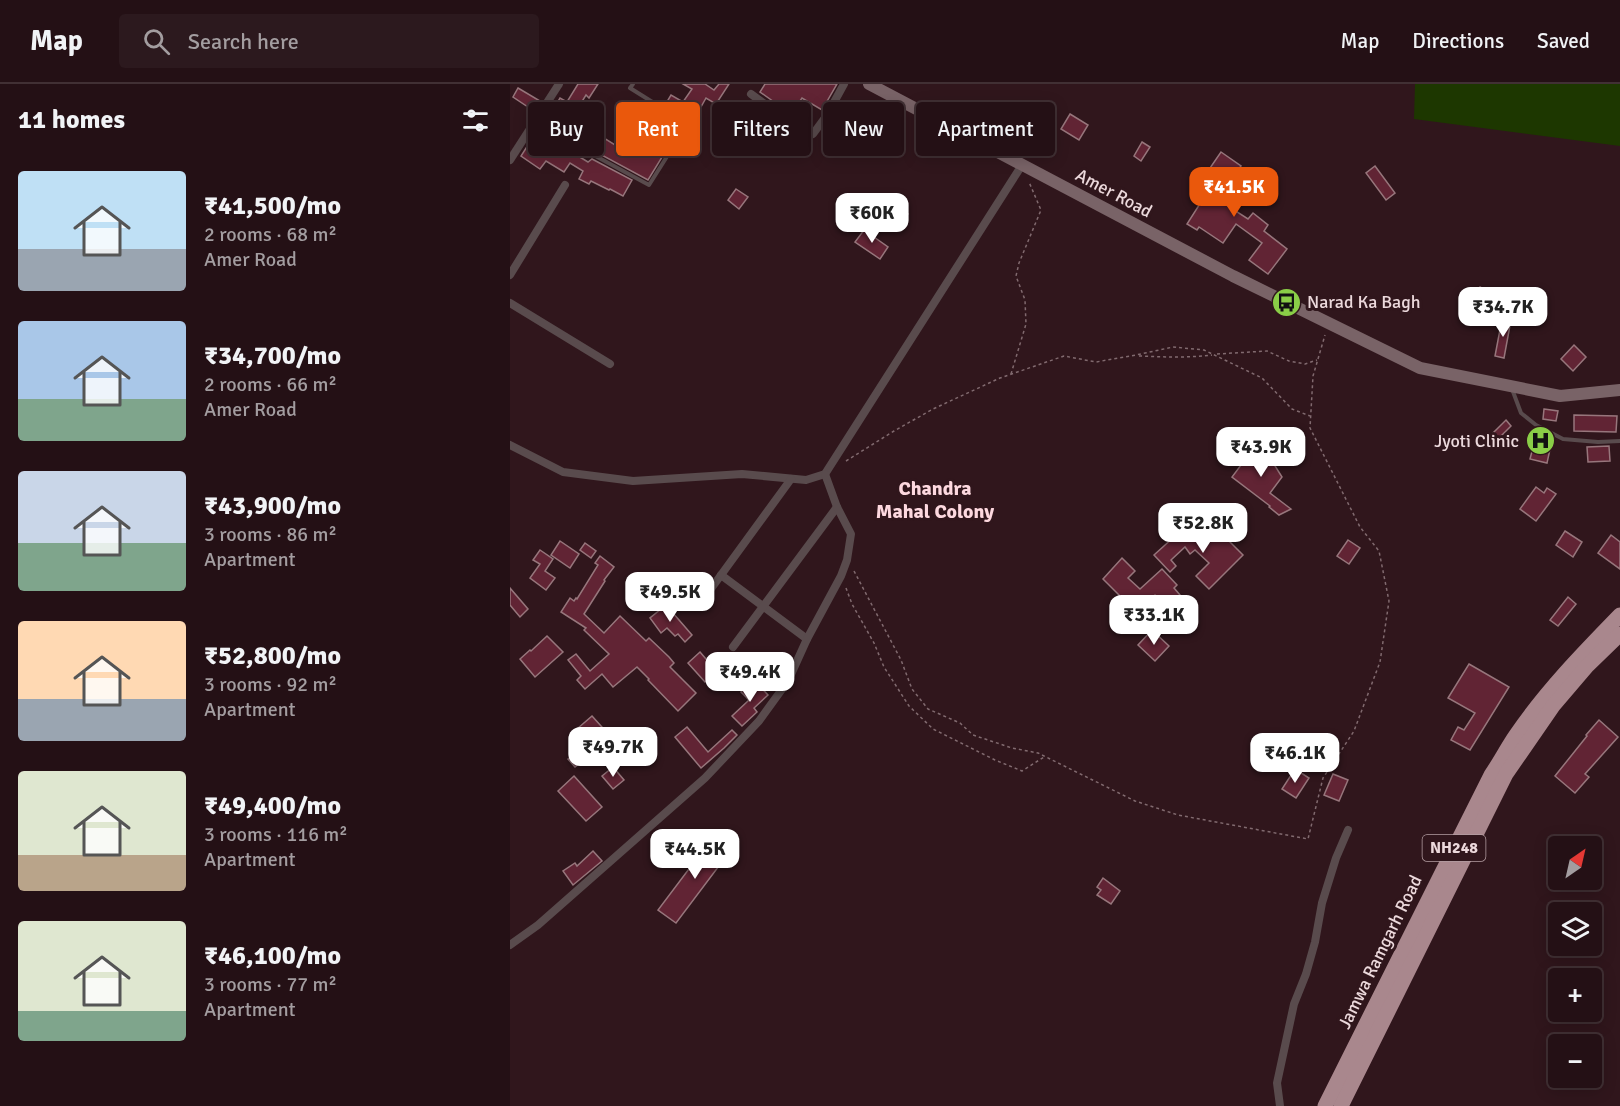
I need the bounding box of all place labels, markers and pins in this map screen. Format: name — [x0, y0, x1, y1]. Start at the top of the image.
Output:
pin: ₹41.5K — [1185, 167, 1283, 218]
pin: ₹60K — [836, 193, 908, 244]
bus stop icon: Narad Ka Bagh — [1270, 286, 1302, 318]
pin: ₹34.7K — [1454, 287, 1552, 338]
place label: Narad Ka Bagh — [1307, 291, 1420, 313]
hospital icon: Jyoti Clinic — [1524, 425, 1556, 457]
pin: ₹43.9K — [1212, 427, 1310, 478]
place label: Jyoti Clinic — [1434, 430, 1519, 452]
pin: ₹52.8K — [1154, 503, 1252, 554]
pin: ₹49.5K — [621, 572, 719, 623]
pin: ₹33.1K — [1105, 595, 1203, 646]
pin: ₹49.4K — [701, 652, 799, 703]
pin: ₹49.7K — [564, 727, 662, 778]
pin: ₹46.1K — [1246, 733, 1344, 784]
pin: ₹44.5K — [646, 829, 744, 880]

